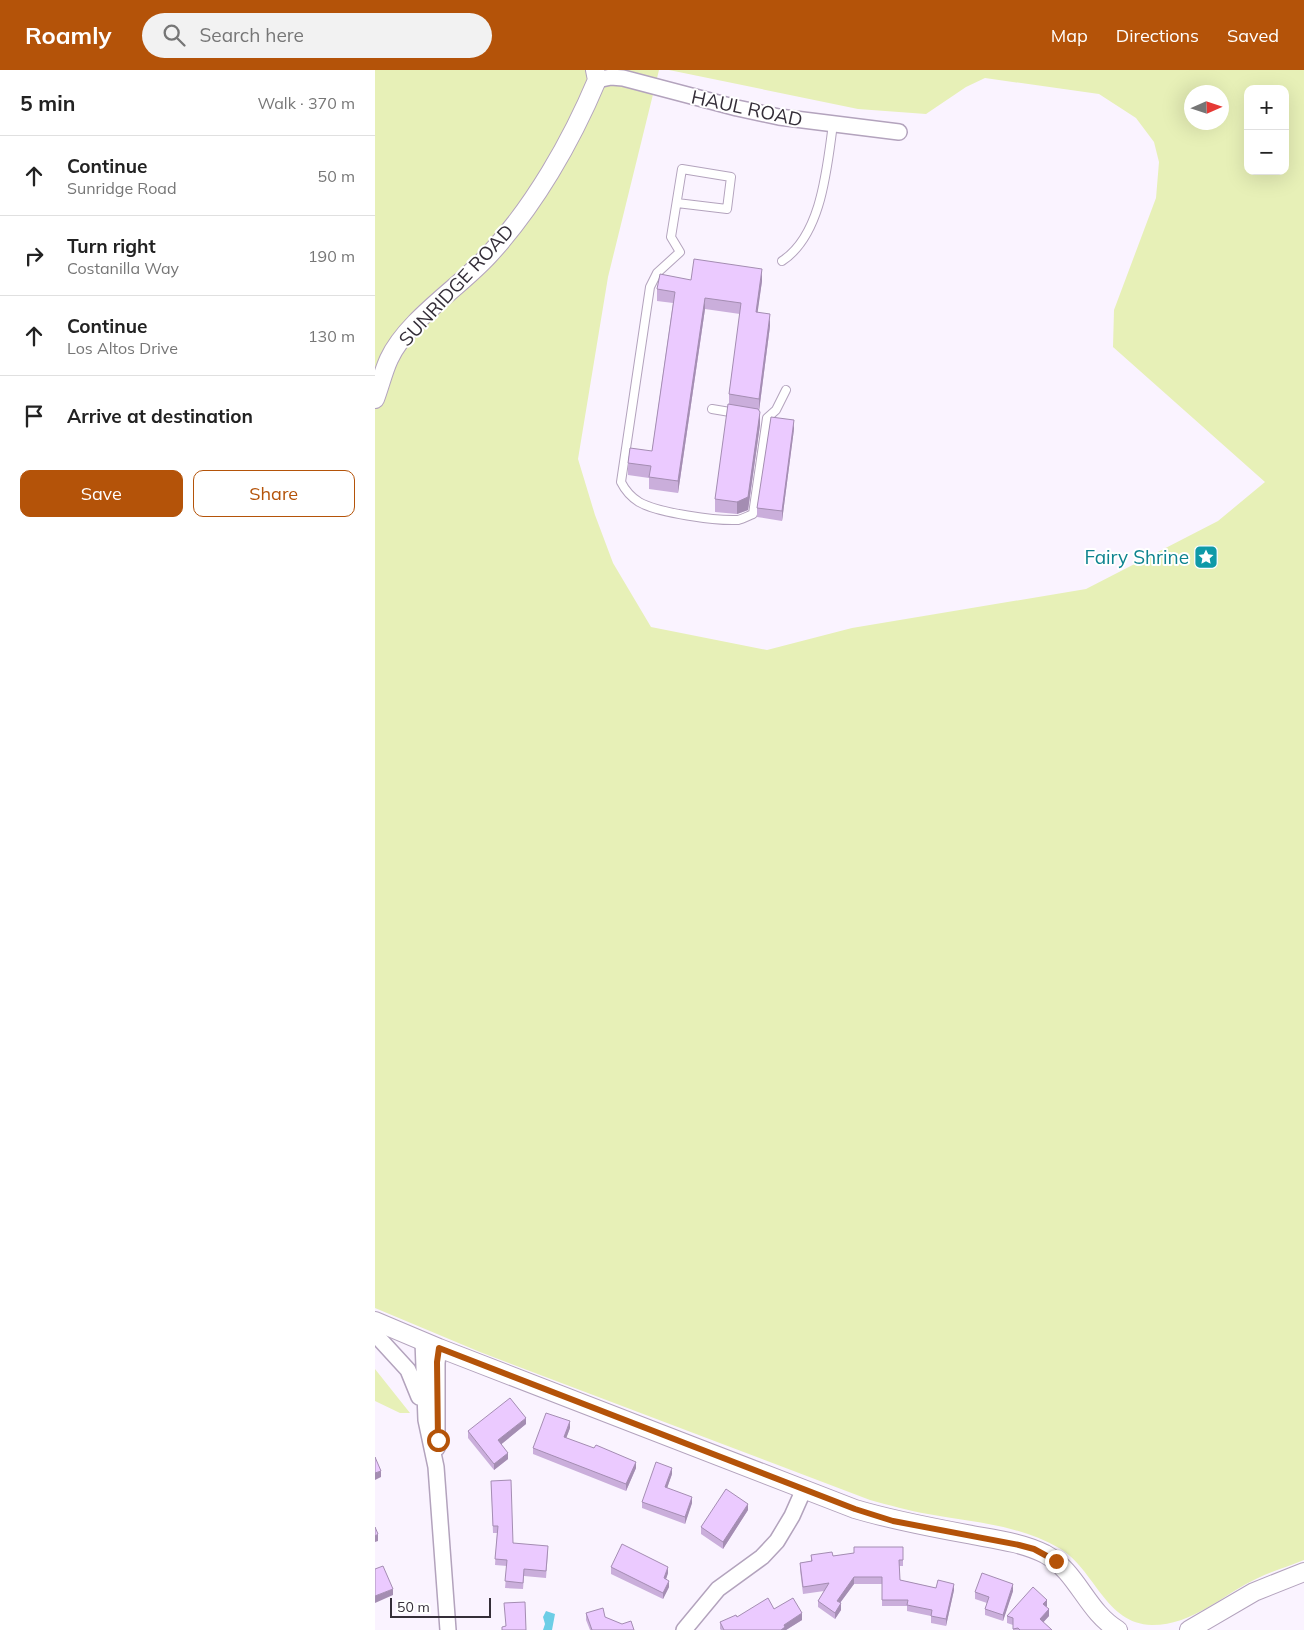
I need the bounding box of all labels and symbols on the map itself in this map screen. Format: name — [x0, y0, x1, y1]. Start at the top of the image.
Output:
street label: HAUL ROAD — [689, 84, 805, 132]
north arrow — [1184, 85, 1229, 130]
street label: SUNRIDGE ROAD — [393, 219, 519, 351]
place icon: Fairy Shrine — [1193, 544, 1219, 570]
place label: Fairy Shrine — [1084, 545, 1189, 569]
route start — [427, 1429, 450, 1452]
route end — [1045, 1550, 1068, 1573]
scale bar — [390, 1595, 491, 1618]

